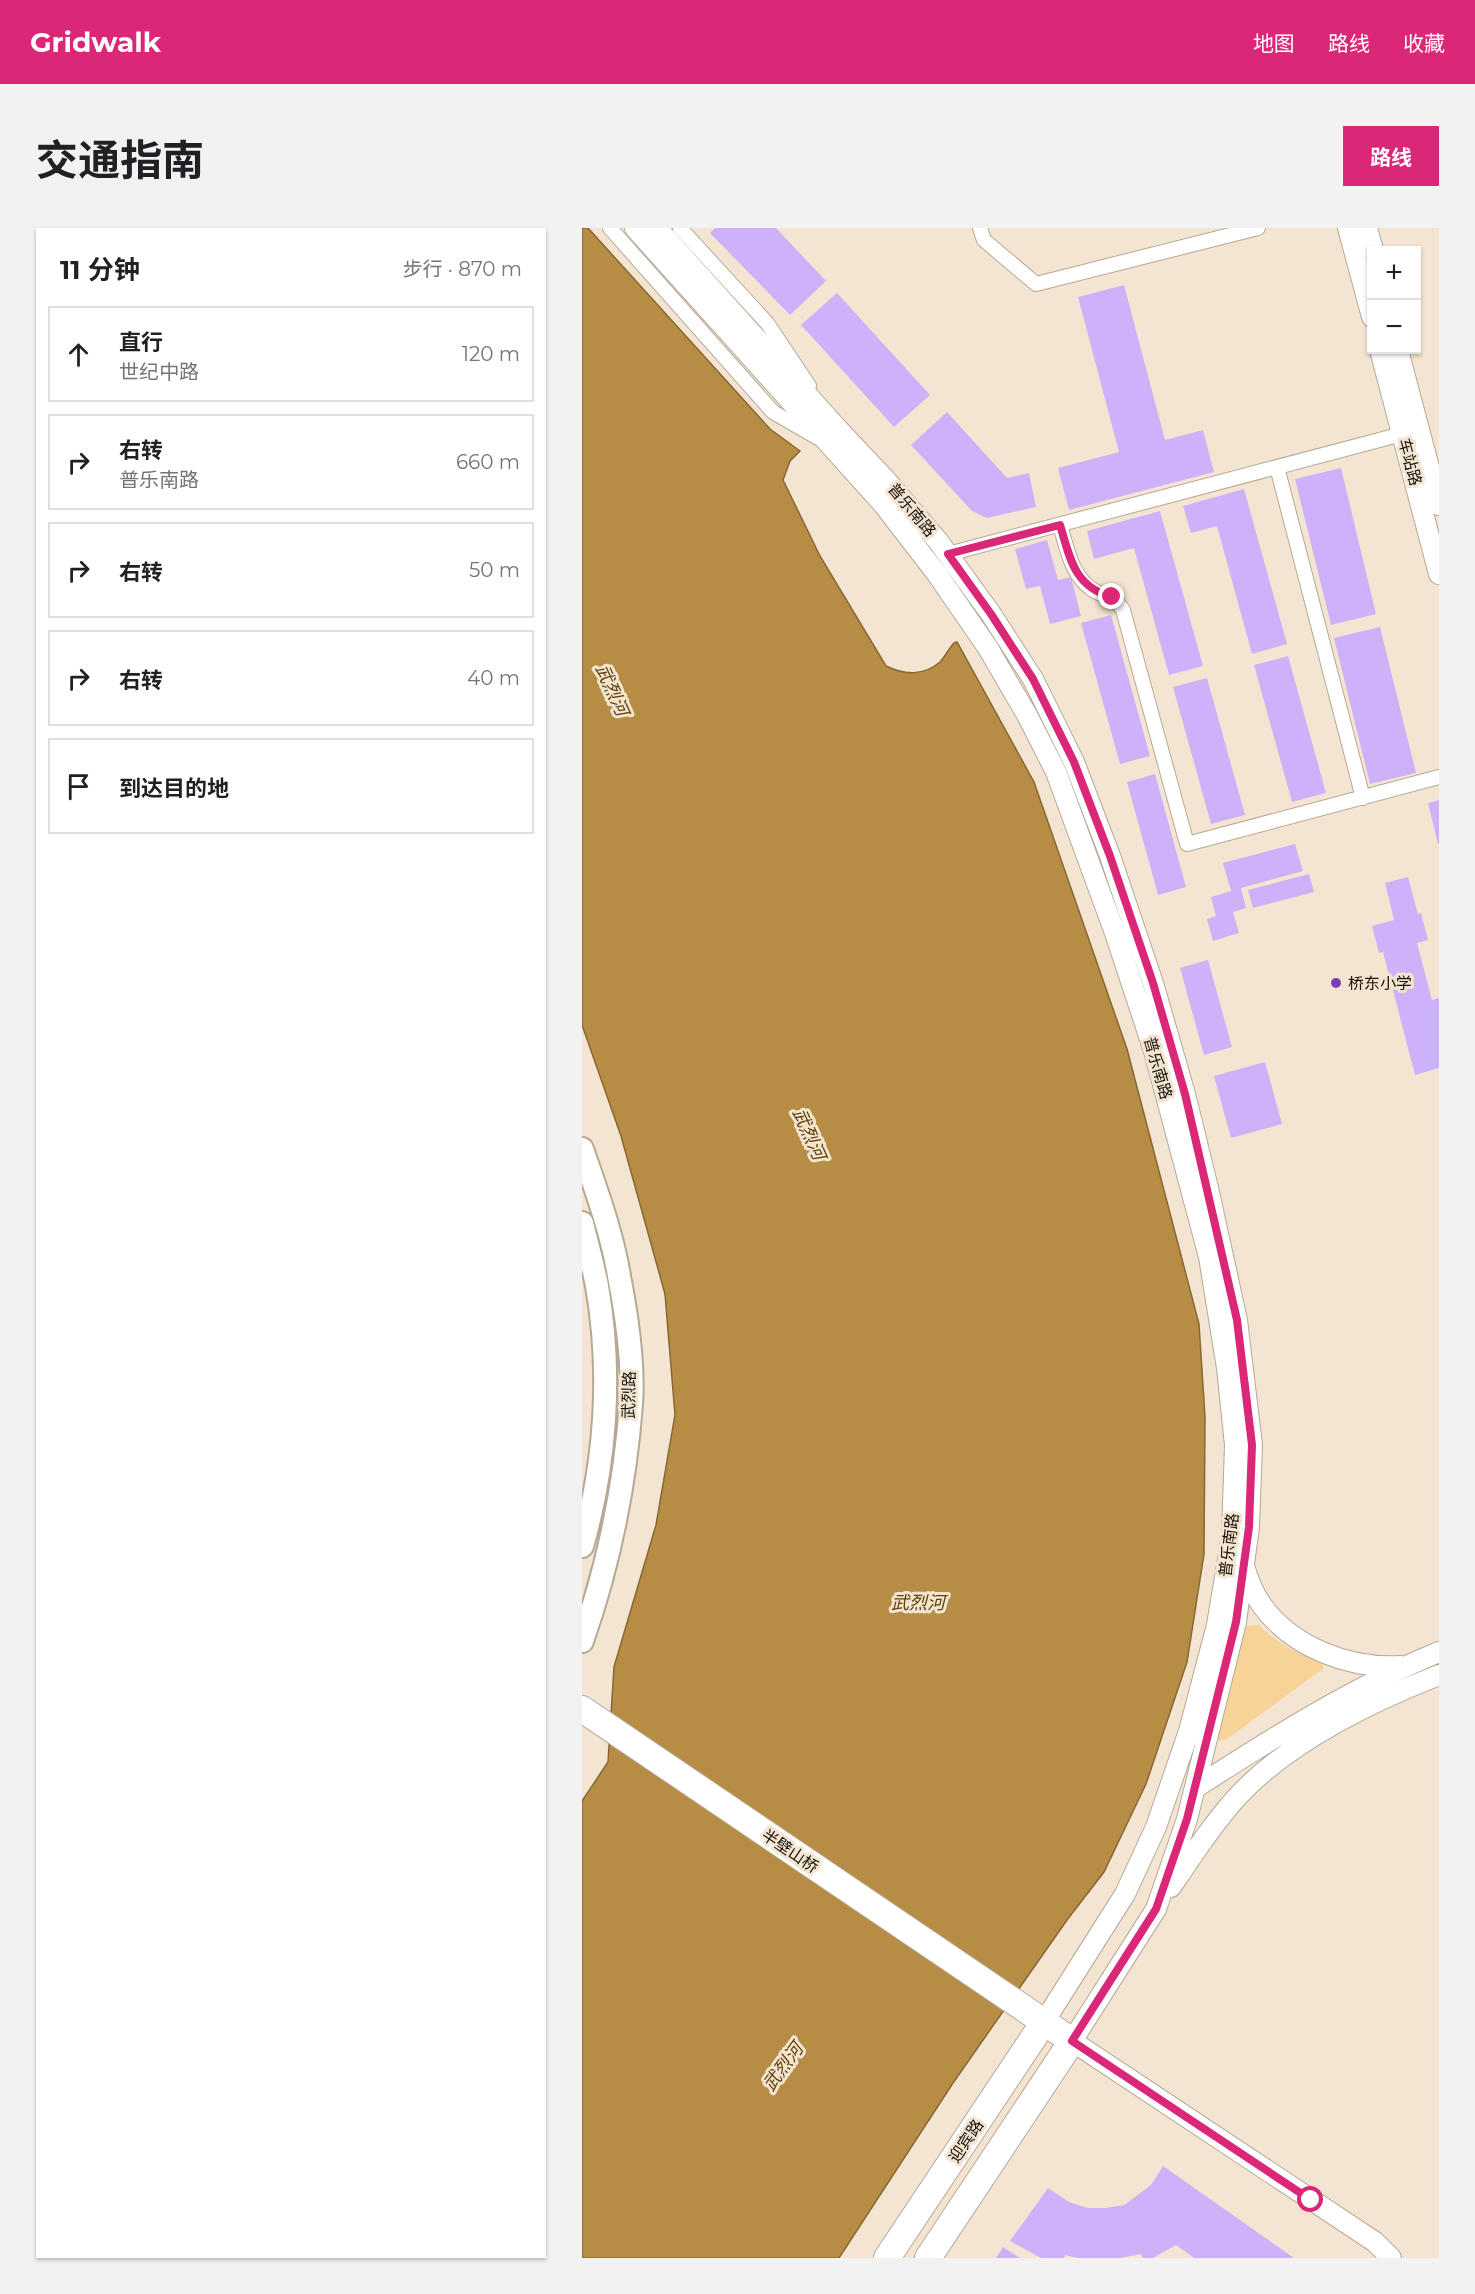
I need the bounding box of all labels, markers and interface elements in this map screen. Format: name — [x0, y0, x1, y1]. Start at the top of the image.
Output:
text: Gridwalk — [30, 25, 161, 59]
text: 地图 — [1253, 31, 1295, 56]
text: 路线 — [1328, 31, 1370, 56]
text: 收藏 — [1403, 31, 1445, 56]
button: 路线 — [1343, 126, 1439, 186]
text: 交通指南 — [36, 134, 204, 186]
map controls — [1367, 246, 1421, 354]
button: + — [1367, 246, 1421, 300]
text: 11 分钟 — [60, 254, 140, 286]
text: 步行 · 870 m — [403, 257, 522, 281]
button: − — [1367, 300, 1421, 354]
text: 直行 — [119, 329, 163, 356]
icon: ahead — [62, 338, 95, 371]
text: 120 m — [462, 342, 520, 366]
text: 世纪中路 — [119, 360, 199, 384]
street label: 车站路 — [1395, 436, 1425, 488]
text: 右转 — [119, 437, 163, 464]
icon: right — [62, 446, 95, 479]
text: 660 m — [456, 450, 520, 474]
text: 普乐南路 — [119, 468, 199, 492]
street label: 普乐南路 — [884, 479, 940, 541]
icon: right — [62, 554, 95, 587]
text: 50 m — [469, 558, 520, 582]
text: 右转 — [119, 559, 163, 586]
route end — [1098, 583, 1124, 609]
water label: 武烈河 — [591, 661, 634, 722]
icon: right — [62, 662, 95, 695]
text: 40 m — [467, 666, 520, 690]
text: 右转 — [119, 667, 163, 694]
icon: arrive — [62, 770, 95, 803]
text: 到达目的地 — [119, 775, 229, 802]
place label: 桥东小学 — [1348, 974, 1412, 993]
marker: 桥东小学 — [1329, 976, 1343, 990]
street label: 普乐南路 — [1140, 1035, 1176, 1101]
water label: 武烈河 — [788, 1105, 831, 1166]
street label: 武烈路 — [619, 1371, 639, 1419]
street label: 普乐南路 — [1216, 1512, 1242, 1578]
water label: 武烈河 — [891, 1592, 948, 1614]
street label: 半壁山桥 — [758, 1825, 822, 1877]
water label: 武烈河 — [758, 2036, 810, 2095]
street label: 迎宾路 — [945, 2116, 987, 2166]
route start — [1297, 2186, 1323, 2212]

